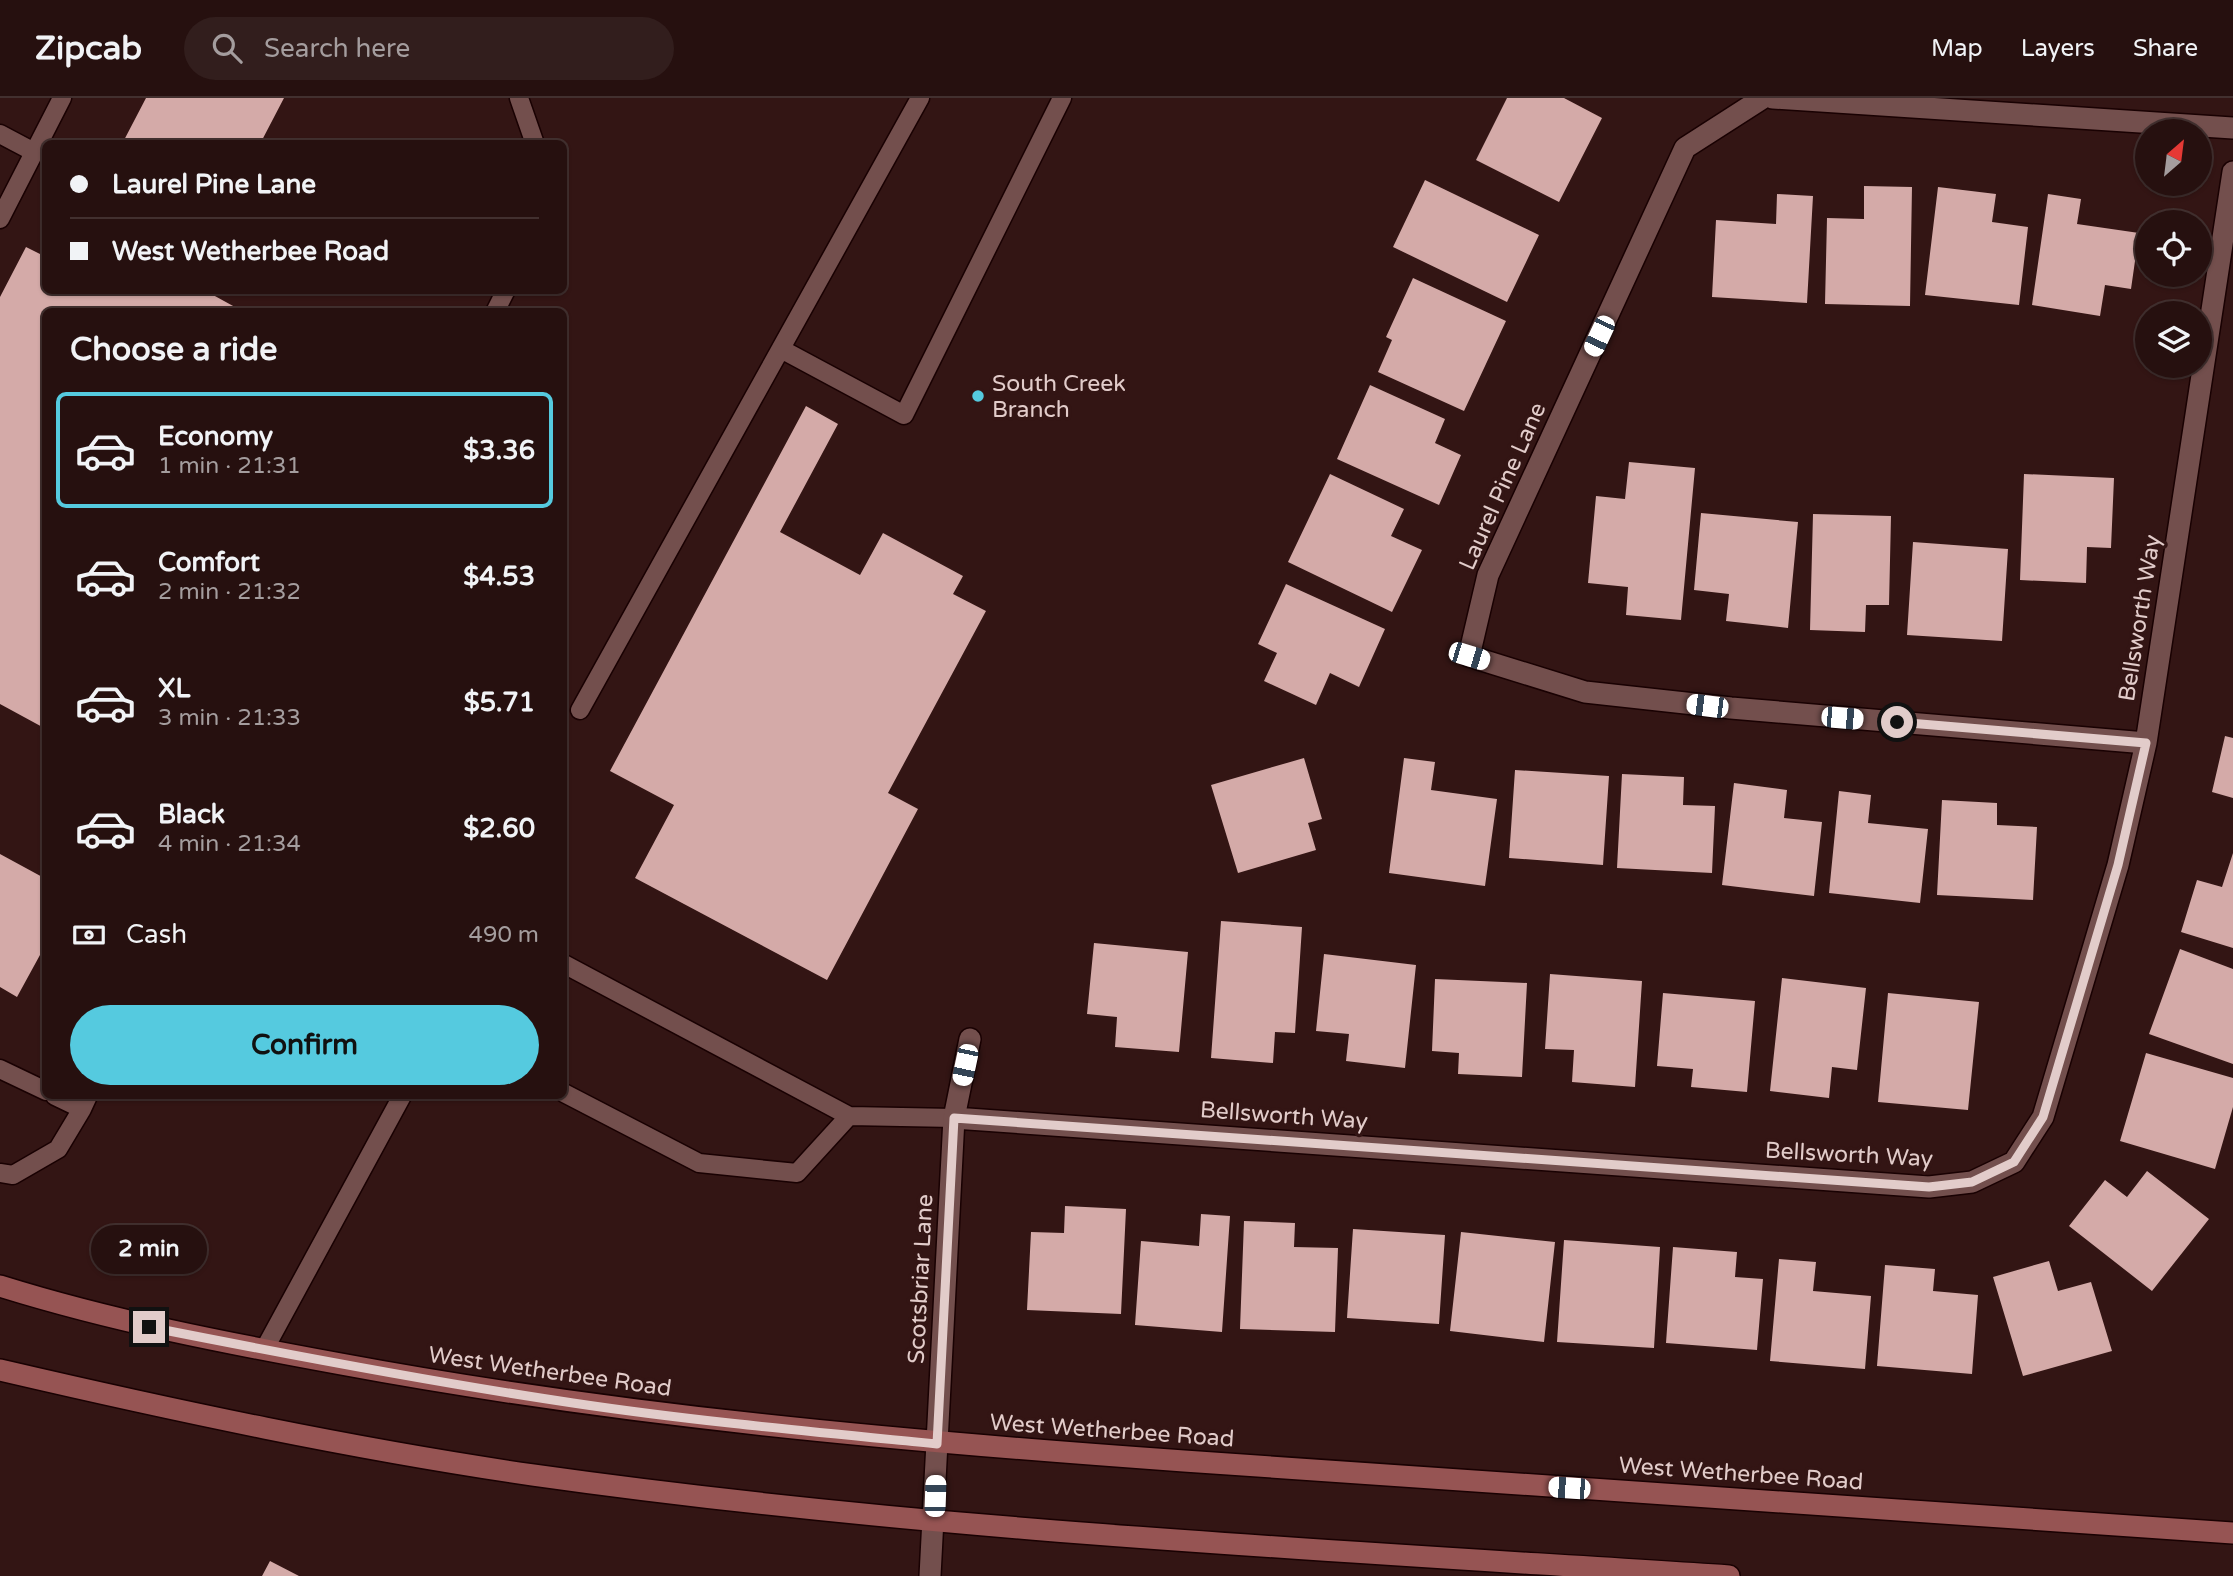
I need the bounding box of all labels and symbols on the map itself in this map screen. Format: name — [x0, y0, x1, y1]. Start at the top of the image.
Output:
north arrow — [2135, 119, 2212, 196]
car — [1581, 313, 1618, 359]
place label: South Creek Branch — [992, 370, 1126, 424]
marker: South Creek Branch — [970, 388, 986, 404]
street label: Laurel Pine Lane — [1453, 398, 1552, 575]
street label: Bellsworth Way — [2113, 533, 2167, 703]
car — [1446, 640, 1493, 672]
car — [1685, 693, 1730, 719]
car — [1821, 706, 1864, 730]
route start — [1881, 706, 1913, 738]
car — [951, 1042, 980, 1088]
street label: Bellsworth Way — [1199, 1096, 1369, 1136]
street label: Bellsworth Way — [1764, 1137, 1934, 1173]
street label: Scotsbriar Lane — [903, 1193, 939, 1365]
callout: 2 min — [91, 1226, 207, 1274]
route end — [133, 1311, 165, 1343]
street label: West Wetherbee Road — [427, 1341, 673, 1403]
street label: West Wetherbee Road — [989, 1408, 1235, 1454]
street label: West Wetherbee Road — [1618, 1451, 1864, 1497]
car — [924, 1475, 947, 1517]
car — [1548, 1476, 1591, 1500]

